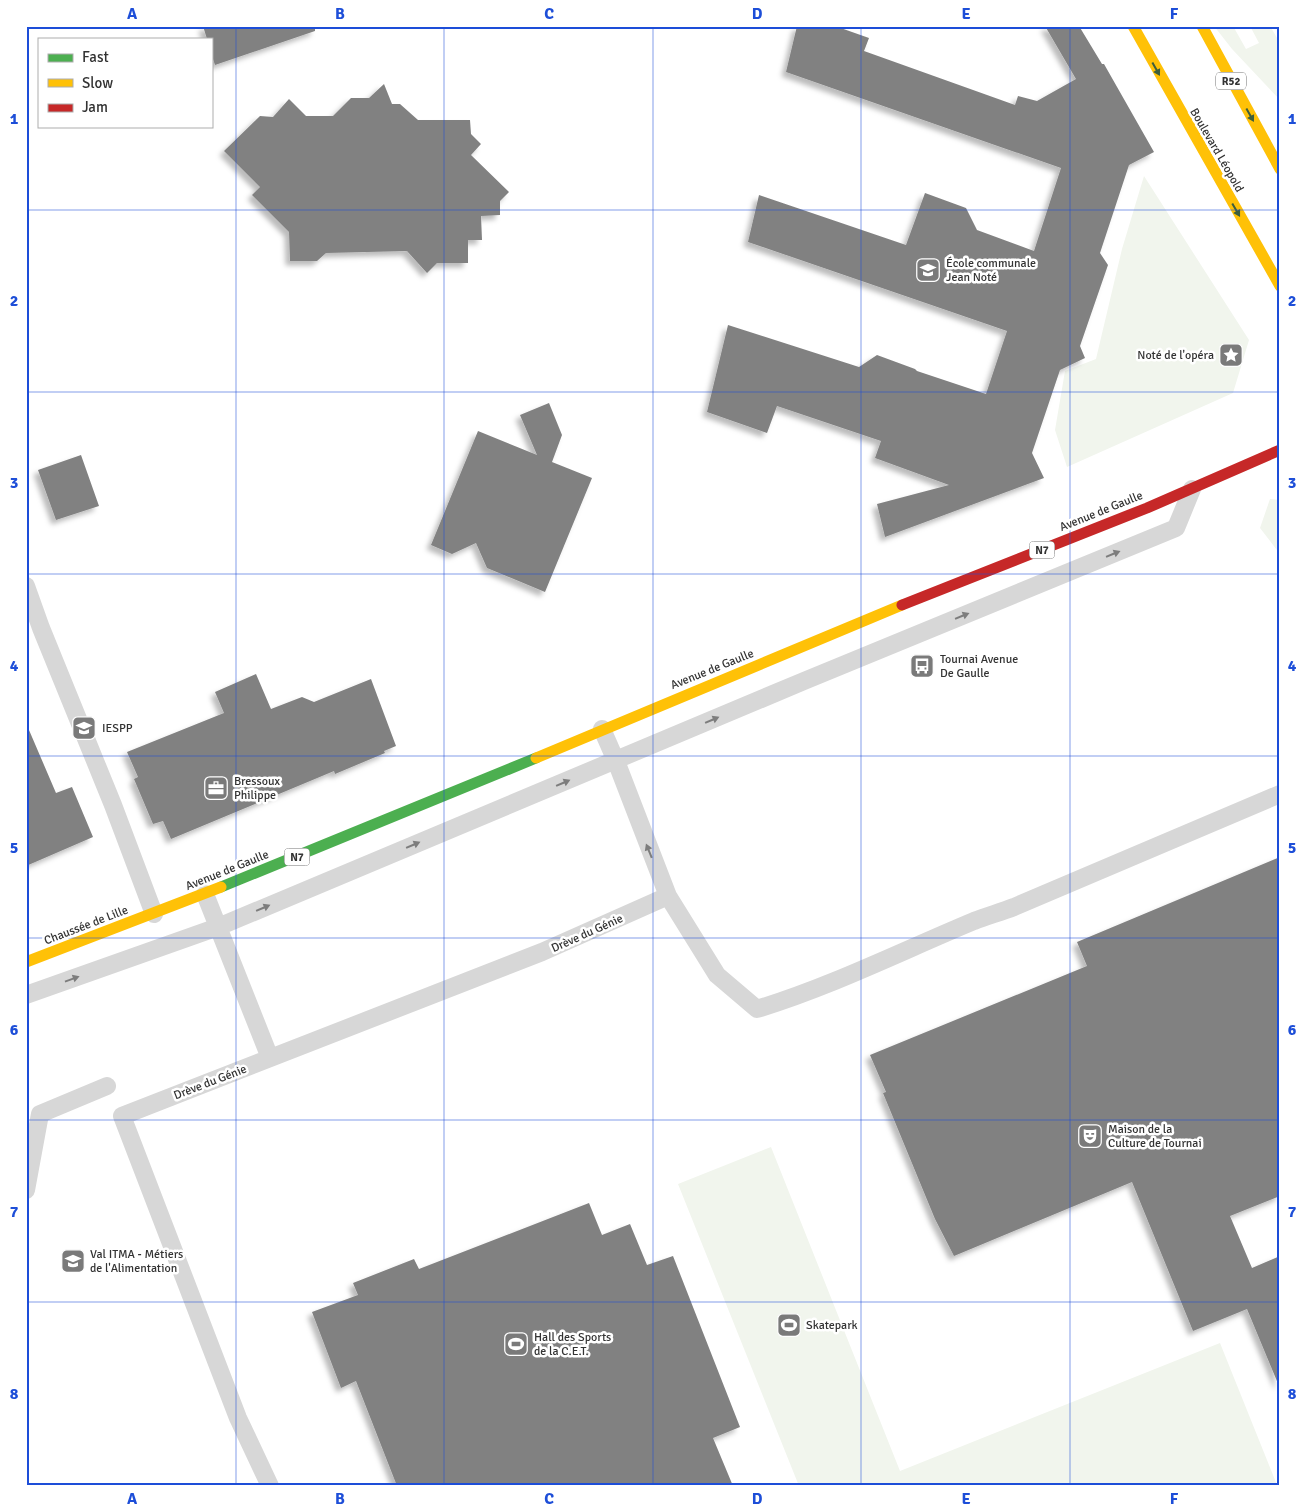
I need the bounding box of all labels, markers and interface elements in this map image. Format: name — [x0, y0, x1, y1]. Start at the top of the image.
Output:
text: A — [127, 4, 138, 24]
text: B — [335, 4, 345, 24]
text: C — [544, 4, 554, 24]
text: D — [752, 4, 763, 24]
text: E — [961, 4, 971, 24]
text: F — [1170, 4, 1179, 24]
legend — [38, 38, 212, 128]
text: Fast — [82, 48, 109, 66]
one-way arrow — [1152, 62, 1160, 76]
road number: R52 — [1216, 72, 1246, 90]
text: Slow — [82, 74, 113, 92]
text: Jam — [82, 98, 108, 116]
street label: Boulevard Léopold — [1186, 105, 1247, 195]
one-way arrow — [1246, 108, 1254, 122]
text: 1 — [10, 109, 19, 129]
text: 1 — [1288, 109, 1297, 129]
one-way arrow — [1232, 203, 1240, 218]
place label: École communale Jean Noté — [946, 256, 1036, 285]
school or university icon: École communale Jean Noté — [915, 257, 941, 283]
text: 2 — [10, 291, 18, 311]
text: 2 — [1288, 291, 1296, 311]
place icon: Noté de l'opéra — [1218, 342, 1244, 368]
place label: Noté de l'opéra — [1137, 348, 1214, 363]
text: 3 — [10, 473, 18, 493]
text: 3 — [1288, 473, 1296, 493]
street label: Avenue de Gaulle — [1057, 488, 1145, 535]
road number: N7 — [1030, 542, 1054, 558]
one-way arrow — [1105, 550, 1120, 558]
one-way arrow — [955, 612, 970, 620]
street label: Avenue de Gaulle — [668, 646, 756, 693]
place label: Tournai Avenue De Gaulle — [940, 652, 1018, 681]
bus stop icon: Tournai Avenue De Gaulle — [909, 653, 935, 679]
text: 4 — [10, 656, 19, 676]
text: 4 — [1288, 656, 1297, 676]
school or university icon: IESPP — [71, 715, 97, 741]
one-way arrow — [705, 715, 719, 723]
place label: IESPP — [102, 721, 133, 736]
place label: Bressoux Philippe — [234, 774, 281, 803]
office icon: Bressoux Philippe — [203, 775, 229, 801]
one-way arrow — [556, 778, 570, 786]
text: 5 — [10, 838, 18, 858]
text: 5 — [1288, 838, 1296, 858]
one-way arrow — [406, 841, 420, 849]
one-way arrow — [645, 844, 653, 858]
street label: Avenue de Gaulle — [183, 847, 271, 894]
road number: N7 — [284, 849, 310, 866]
street label: Chaussée de Lille — [42, 903, 130, 948]
one-way arrow — [256, 903, 270, 911]
street label: Drève du Génie — [549, 911, 625, 956]
one-way arrow — [65, 975, 80, 983]
text: 6 — [10, 1020, 19, 1040]
text: 6 — [1288, 1020, 1297, 1040]
street label: Drève du Génie — [172, 1062, 249, 1103]
place label: Maison de la Culture de Tournai — [1108, 1122, 1202, 1151]
theatre icon: Maison de la Culture de Tournai — [1077, 1123, 1103, 1149]
text: 7 — [10, 1202, 19, 1222]
text: 7 — [1288, 1202, 1297, 1222]
place label: Val ITMA - Métiers de l'Alimentation — [90, 1247, 183, 1276]
school or university icon: Val ITMA - Métiers de l'Alimentation — [60, 1248, 86, 1274]
sports icon: Skatepark — [776, 1312, 802, 1338]
place label: Skatepark — [806, 1318, 858, 1333]
place label: Hall des Sports de la C.E.T. — [534, 1330, 611, 1359]
sports icon: Hall des Sports de la C.E.T. — [503, 1331, 529, 1357]
text: 8 — [10, 1384, 19, 1404]
text: 8 — [1288, 1384, 1297, 1404]
text: A — [127, 1489, 138, 1509]
text: B — [335, 1489, 345, 1509]
text: C — [544, 1489, 554, 1509]
text: D — [752, 1489, 763, 1509]
text: E — [961, 1489, 971, 1509]
text: F — [1170, 1489, 1179, 1509]

